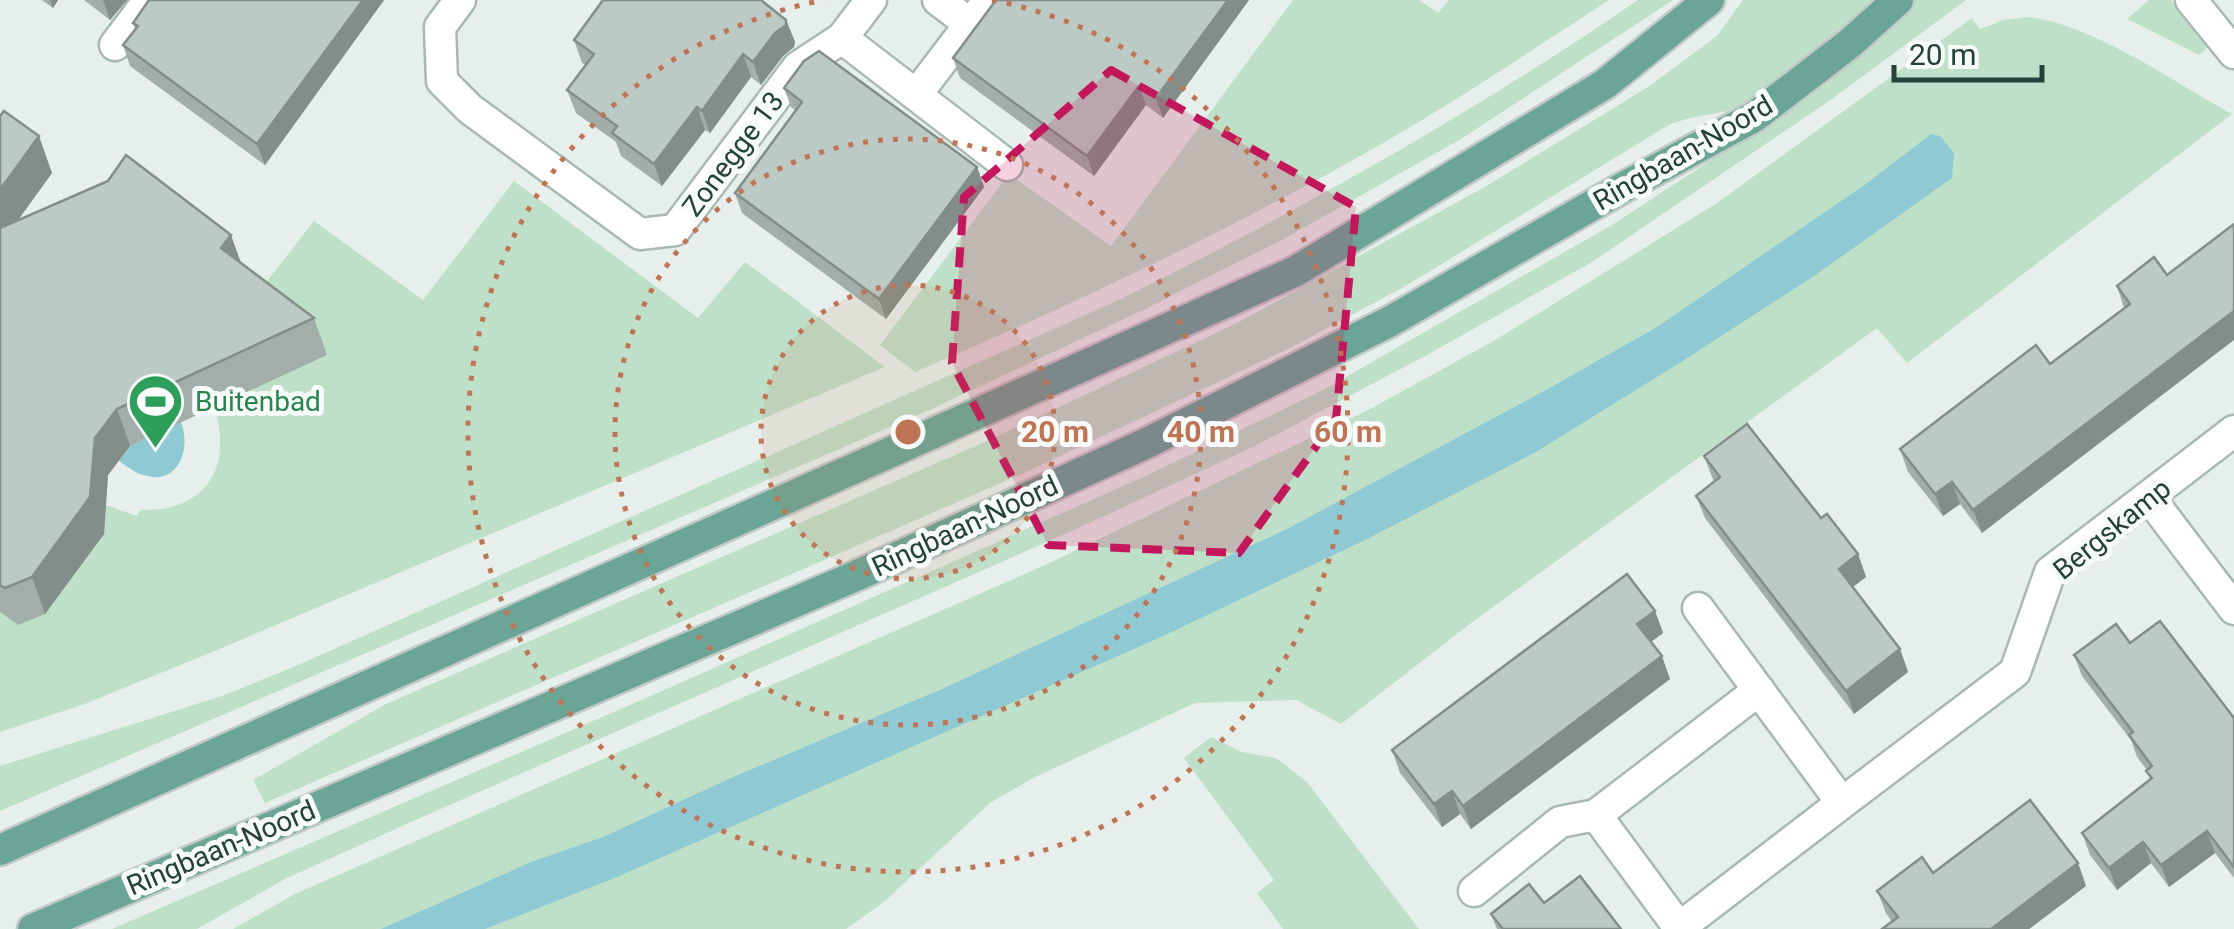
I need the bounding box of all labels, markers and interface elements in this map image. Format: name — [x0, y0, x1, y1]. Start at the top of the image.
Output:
scale bar — [1894, 20, 2042, 82]
text: 20 m — [1909, 37, 1976, 72]
street label: Zonegge 13 — [675, 85, 791, 223]
street label: Ringbaan-Noord — [1587, 88, 1779, 218]
sports icon: Buitenbad — [126, 371, 186, 450]
place label: Buitenbad — [195, 385, 321, 418]
centre of rings — [890, 414, 926, 450]
text: 20 m — [1021, 414, 1089, 449]
text: 40 m — [1167, 414, 1235, 449]
text: 60 m — [1314, 414, 1382, 449]
street label: Ringbaan-Noord — [867, 468, 1063, 584]
street label: Bergskamp — [2047, 472, 2177, 586]
street label: Ringbaan-Noord — [122, 793, 320, 903]

